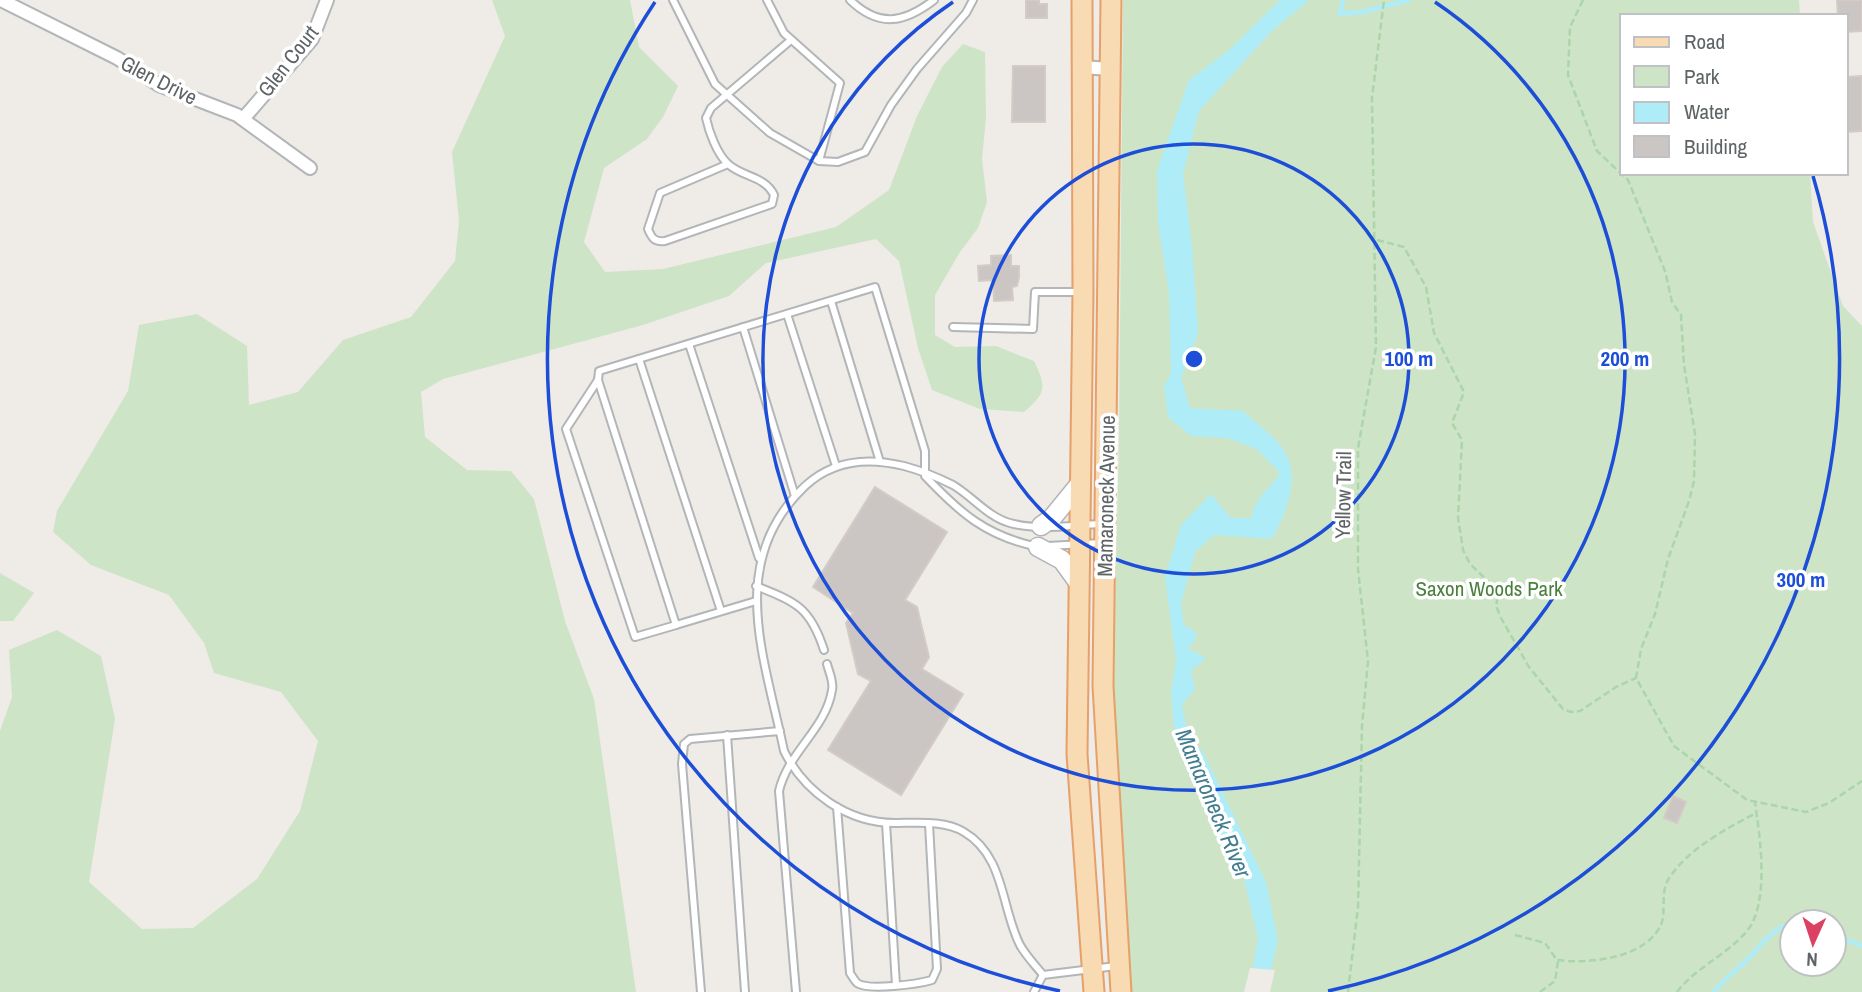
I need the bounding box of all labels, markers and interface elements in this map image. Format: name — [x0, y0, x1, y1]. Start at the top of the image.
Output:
legend — [1620, 14, 1848, 175]
street label: Glen Court — [251, 19, 325, 103]
text: Road — [1684, 27, 1725, 56]
street label: Glen Drive — [116, 48, 202, 112]
text: Park — [1684, 62, 1720, 91]
text: Water — [1684, 97, 1730, 126]
text: Building — [1684, 132, 1748, 161]
text: 100 m — [1385, 344, 1433, 373]
text: 200 m — [1601, 344, 1649, 373]
centre of rings — [1182, 347, 1206, 371]
street label: Mamaroneck Avenue — [1090, 415, 1122, 577]
street label: Yellow Trail — [1328, 451, 1358, 539]
text: 300 m — [1777, 565, 1825, 594]
park label: Saxon Woods Park — [1415, 574, 1563, 603]
water label: Mamaroneck River — [1169, 724, 1260, 883]
north arrow — [1778, 908, 1848, 978]
text: N — [1806, 947, 1818, 973]

